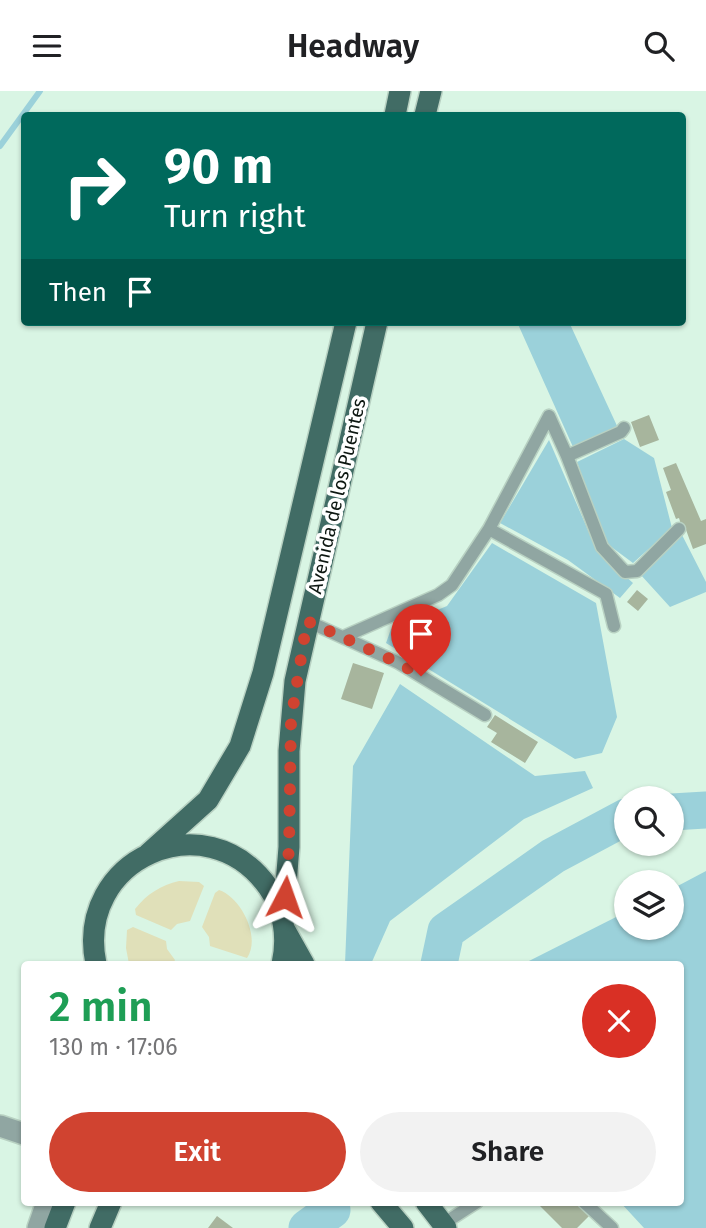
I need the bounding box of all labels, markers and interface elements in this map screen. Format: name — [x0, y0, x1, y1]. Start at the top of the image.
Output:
icon: menu — [28, 27, 66, 65]
text: Headway — [287, 27, 419, 65]
icon: search — [640, 27, 678, 65]
text: 90 m — [164, 137, 273, 196]
icon: right — [49, 140, 140, 231]
text: Turn right — [164, 197, 306, 235]
icon: arrive — [121, 273, 159, 311]
text: Then — [49, 277, 107, 308]
street label: Avenida de los Puentes — [303, 396, 371, 596]
pin — [391, 604, 451, 676]
icon: arrive — [402, 615, 440, 653]
map controls — [614, 786, 684, 940]
button: search — [614, 786, 684, 856]
position arrow — [248, 860, 322, 934]
button: layers — [614, 870, 684, 940]
text: 2 min — [49, 982, 153, 1032]
button: close — [582, 984, 656, 1058]
text: 130 m · 17:06 — [49, 1033, 178, 1061]
button: Exit — [49, 1112, 346, 1192]
button: Share — [360, 1112, 656, 1192]

